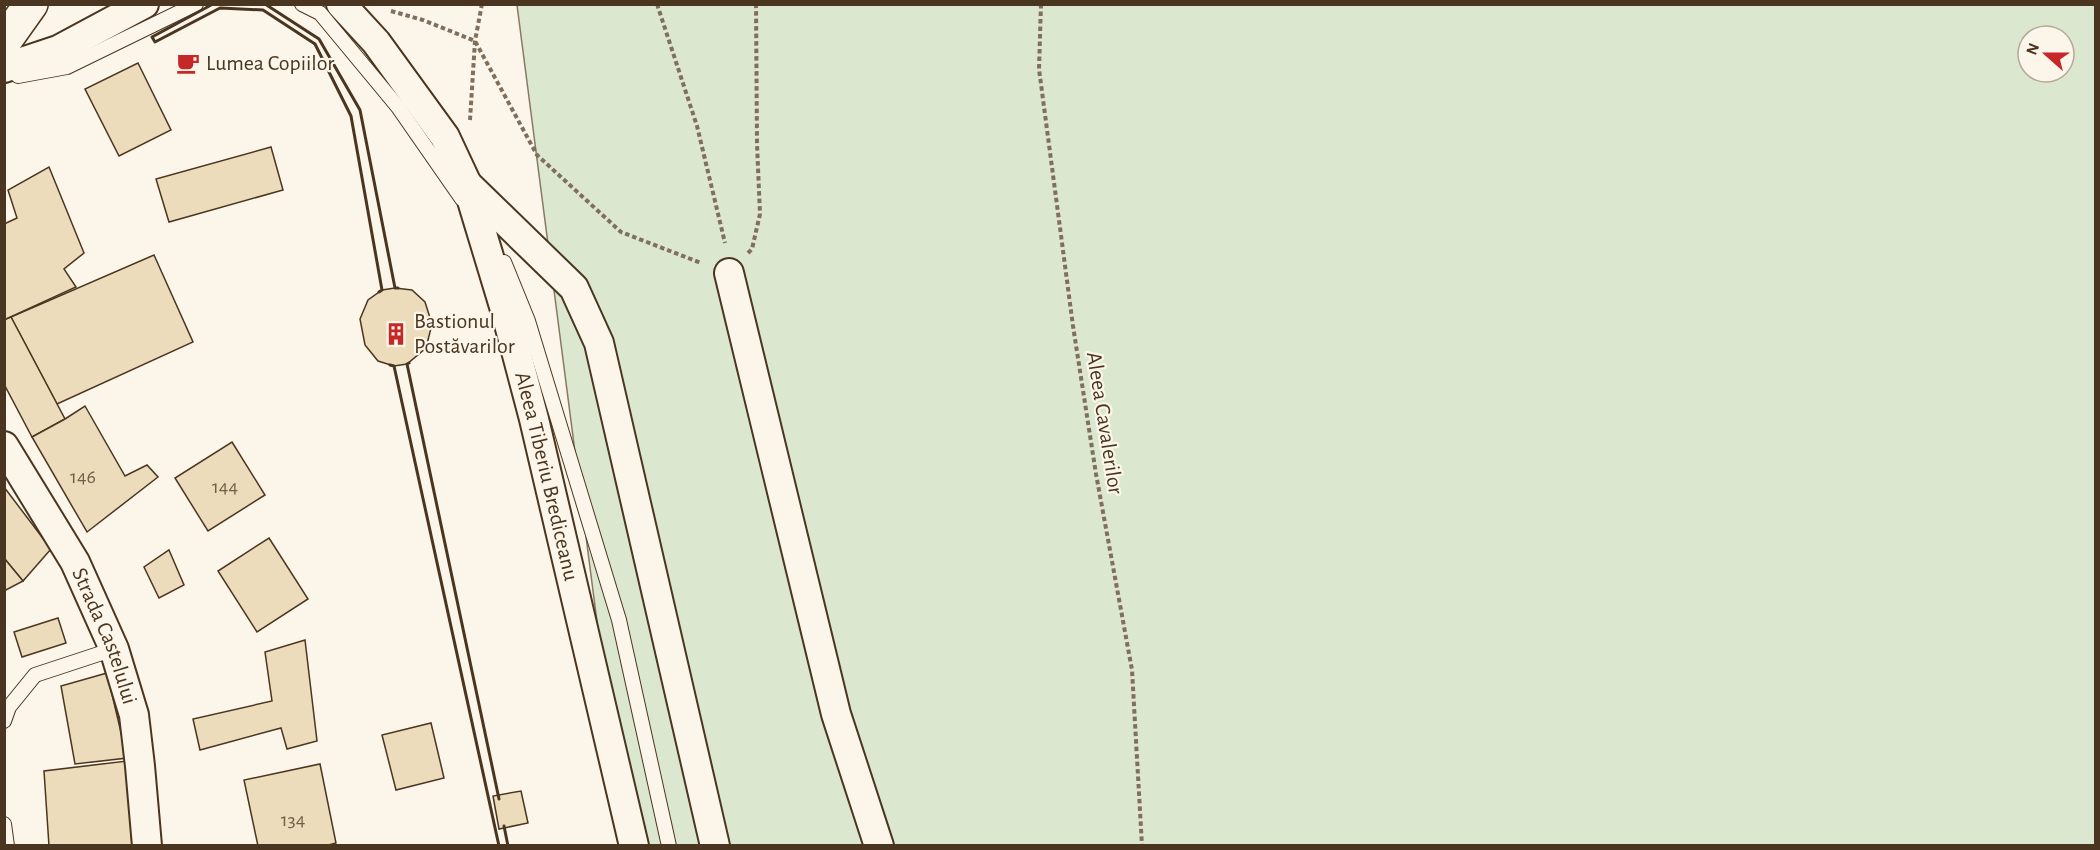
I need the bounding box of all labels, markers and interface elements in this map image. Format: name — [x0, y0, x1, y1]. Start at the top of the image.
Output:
north arrow — [2016, 24, 2076, 84]
text: N — [2023, 41, 2042, 57]
cafe icon: Lumea Copiilor — [175, 50, 201, 76]
place label: Lumea Copiilor — [206, 52, 334, 74]
place label: Bastionul Postăvarilor — [414, 310, 515, 357]
building icon: Bastionul Postăvarilor — [383, 321, 409, 347]
street label: Aleea Cavalerilor — [1083, 350, 1127, 496]
street label: Aleea Tiberiu Brediceanu — [511, 369, 582, 583]
house number: 146 — [70, 467, 96, 487]
house number: 144 — [212, 477, 238, 497]
street label: Strada Castelului — [68, 564, 141, 707]
house number: 134 — [281, 810, 305, 830]

